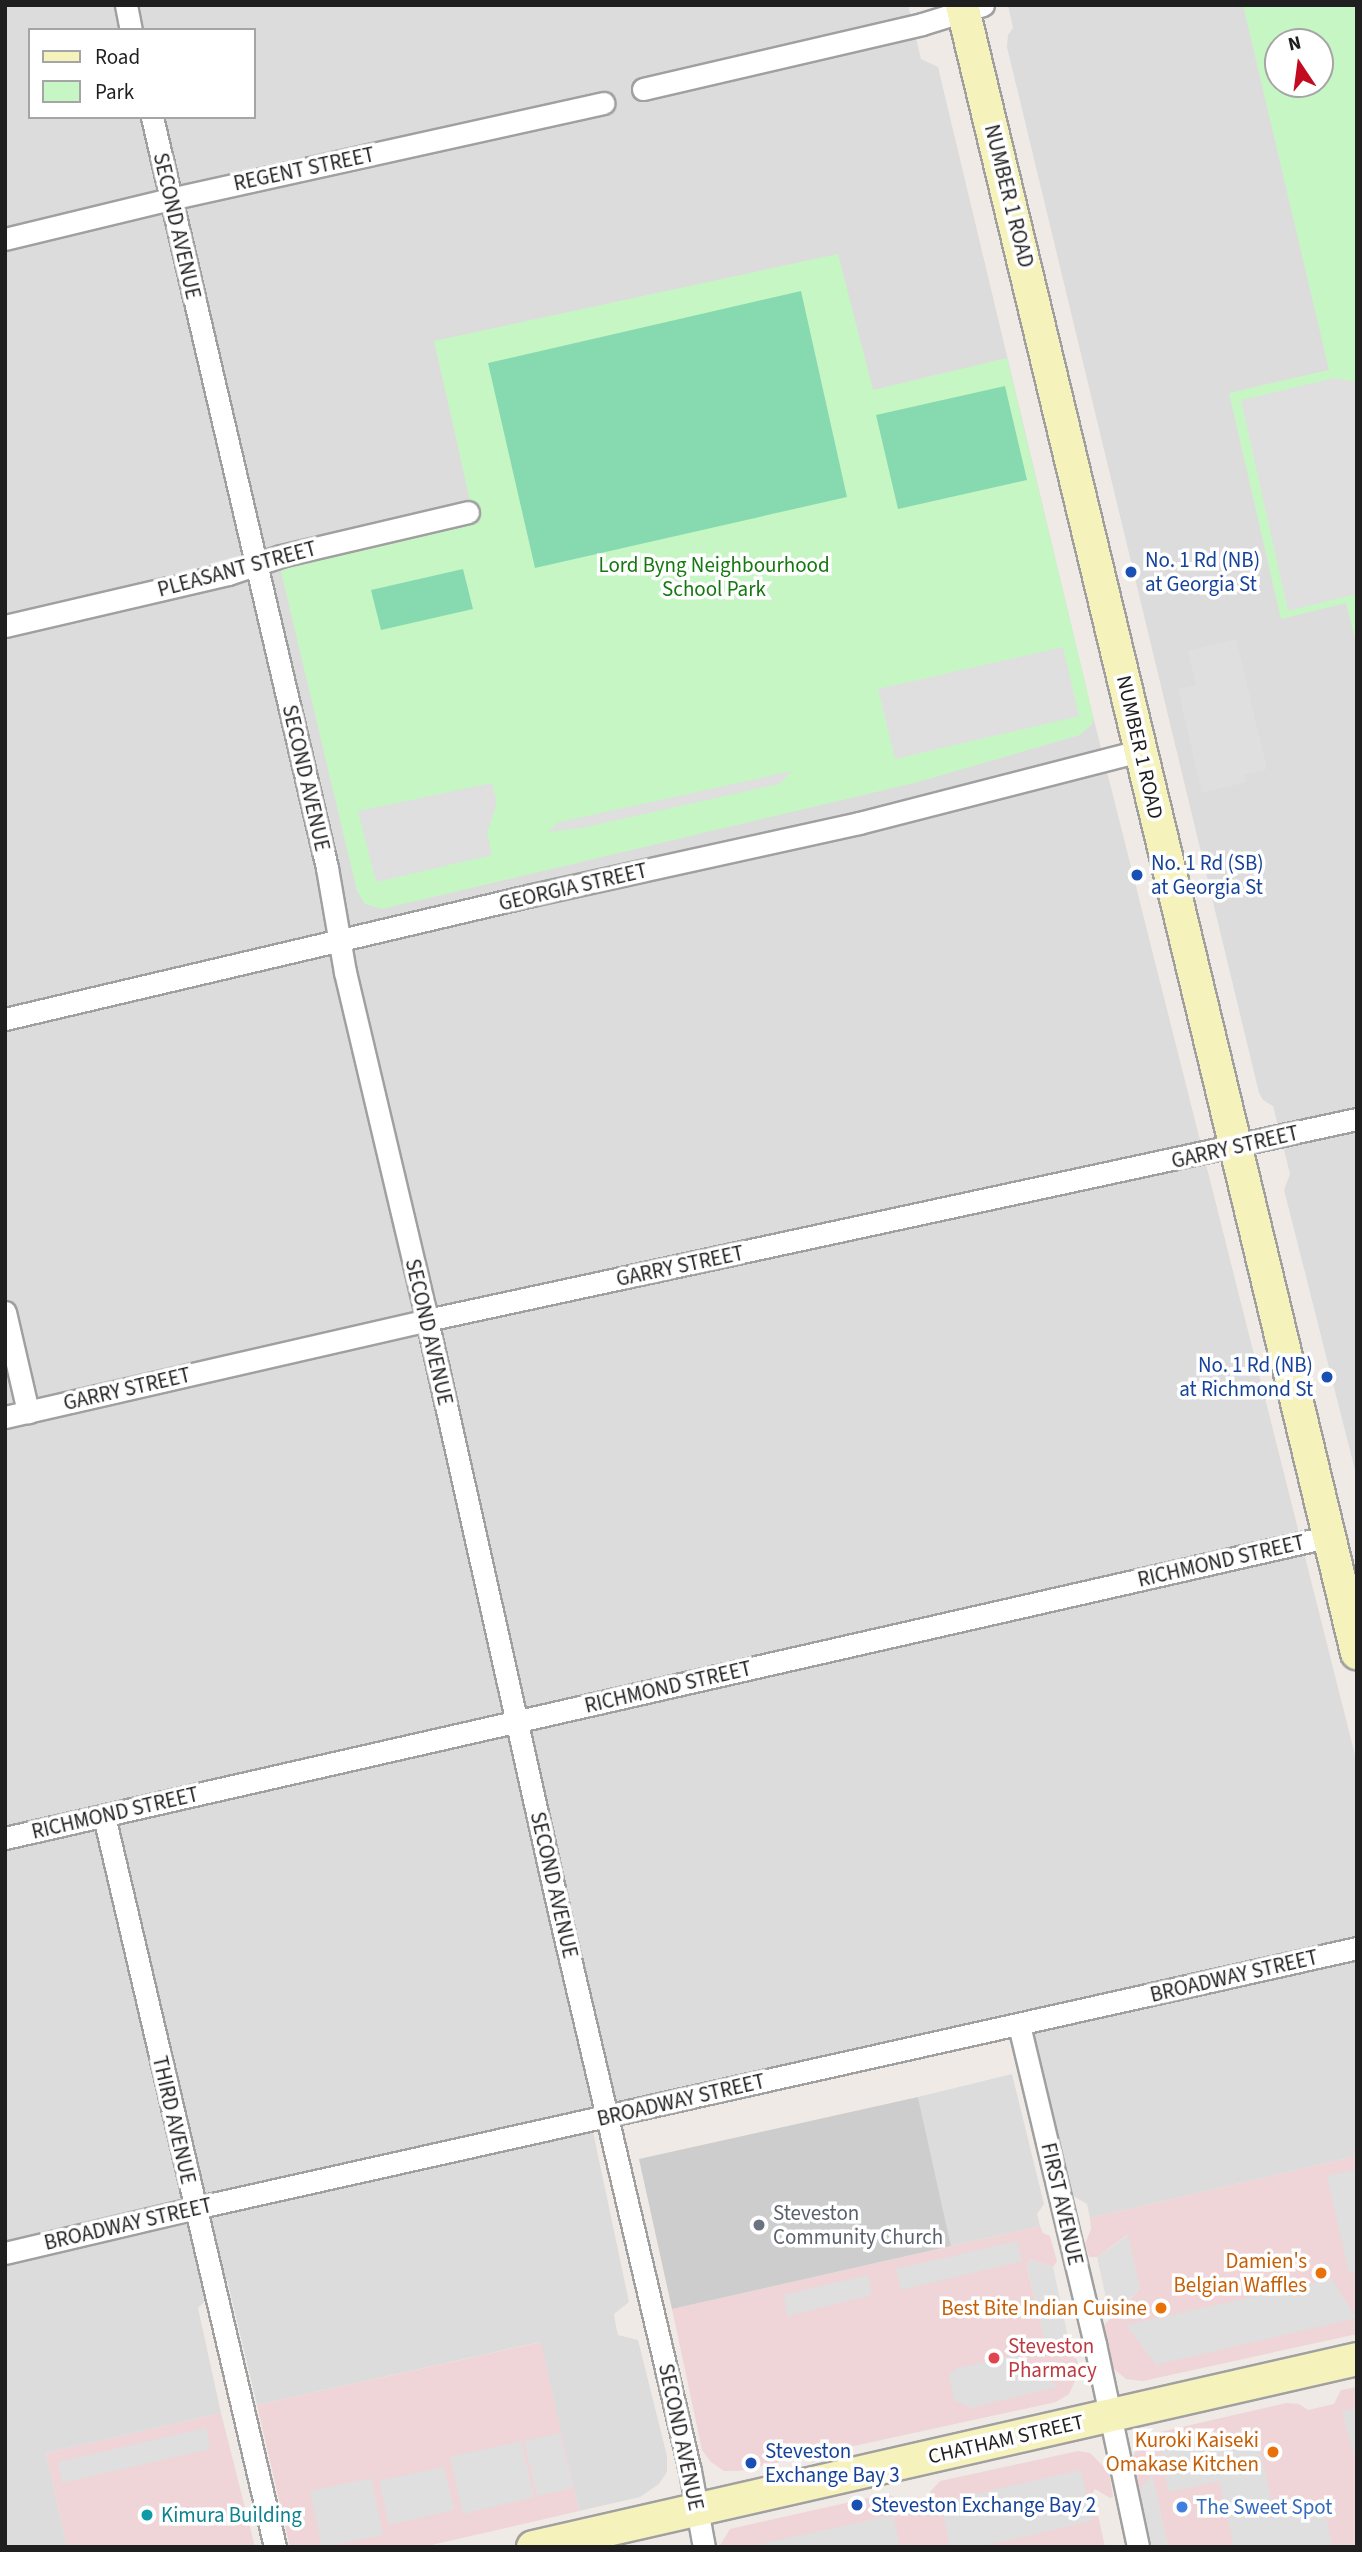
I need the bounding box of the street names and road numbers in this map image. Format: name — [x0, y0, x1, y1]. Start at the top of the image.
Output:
street label: NUMBER 1 ROAD — [979, 122, 1039, 270]
street label: REGENT STREET — [231, 142, 377, 196]
street label: SECOND AVENUE — [148, 150, 206, 302]
street label: PLEASANT STREET — [155, 536, 319, 602]
street label: NUMBER 1 ROAD — [1111, 673, 1169, 821]
street label: SECOND AVENUE — [277, 702, 335, 854]
street label: GEORGIA STREET — [496, 858, 650, 916]
street label: GARRY STREET — [1169, 1120, 1301, 1174]
street label: GARRY STREET — [614, 1240, 746, 1292]
street label: SECOND AVENUE — [400, 1256, 458, 1408]
street label: GARRY STREET — [61, 1362, 193, 1416]
street label: RICHMOND STREET — [1135, 1530, 1307, 1592]
street label: RICHMOND STREET — [582, 1656, 754, 1718]
street label: RICHMOND STREET — [29, 1782, 201, 1844]
street label: SECOND AVENUE — [525, 1809, 583, 1961]
street label: BROADWAY STREET — [1148, 1944, 1320, 2008]
street label: THIRD AVENUE — [147, 2053, 201, 2187]
street label: BROADWAY STREET — [595, 2068, 767, 2132]
street label: FIRST AVENUE — [1036, 2140, 1088, 2268]
street label: BROADWAY STREET — [42, 2192, 214, 2256]
street label: SECOND AVENUE — [653, 2361, 709, 2513]
street label: CHATHAM STREET — [926, 2409, 1086, 2469]

